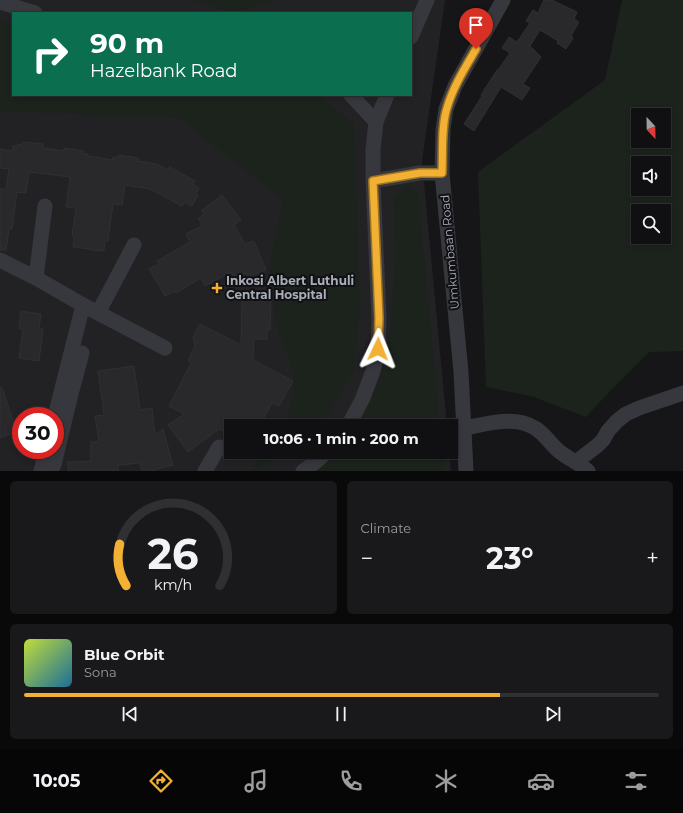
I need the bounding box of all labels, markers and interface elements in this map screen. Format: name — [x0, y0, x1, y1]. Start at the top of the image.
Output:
pin — [459, 8, 493, 49]
icon: arrive — [465, 14, 487, 36]
text: 90 m — [90, 26, 164, 60]
icon: right — [24, 28, 76, 80]
text: Hazelbank Road — [90, 60, 237, 82]
north arrow — [631, 108, 671, 148]
map controls — [631, 108, 671, 244]
button: sound — [631, 156, 671, 196]
street label: Umkumbaan Road — [437, 194, 462, 310]
button: search — [631, 204, 671, 244]
place label: Inkosi Albert Luthuli Central Hospital — [226, 273, 354, 302]
marker: Inkosi Albert Luthuli Central Hospital — [211, 282, 223, 294]
position arrow — [357, 328, 399, 370]
speed limit sign: 30 — [12, 407, 64, 459]
text: 10:06 · 1 min · 200 m — [263, 429, 419, 448]
text: Climate — [361, 520, 411, 536]
text: 26 — [148, 528, 199, 578]
text: 23° — [486, 540, 534, 577]
text: − — [361, 545, 373, 572]
text: + — [646, 545, 659, 572]
text: km/h — [154, 575, 192, 593]
text: Blue Orbit — [84, 645, 164, 664]
text: Sona — [84, 664, 117, 680]
icon: previous — [119, 703, 141, 725]
icon: pause — [330, 703, 352, 725]
icon: next — [542, 703, 564, 725]
icon: directions — [147, 767, 175, 795]
icon: music — [242, 767, 270, 795]
icon: phone — [337, 767, 365, 795]
icon: climate — [432, 767, 460, 795]
icon: car — [527, 767, 555, 795]
icon: filters — [622, 767, 650, 795]
text: 10:05 — [33, 770, 80, 792]

